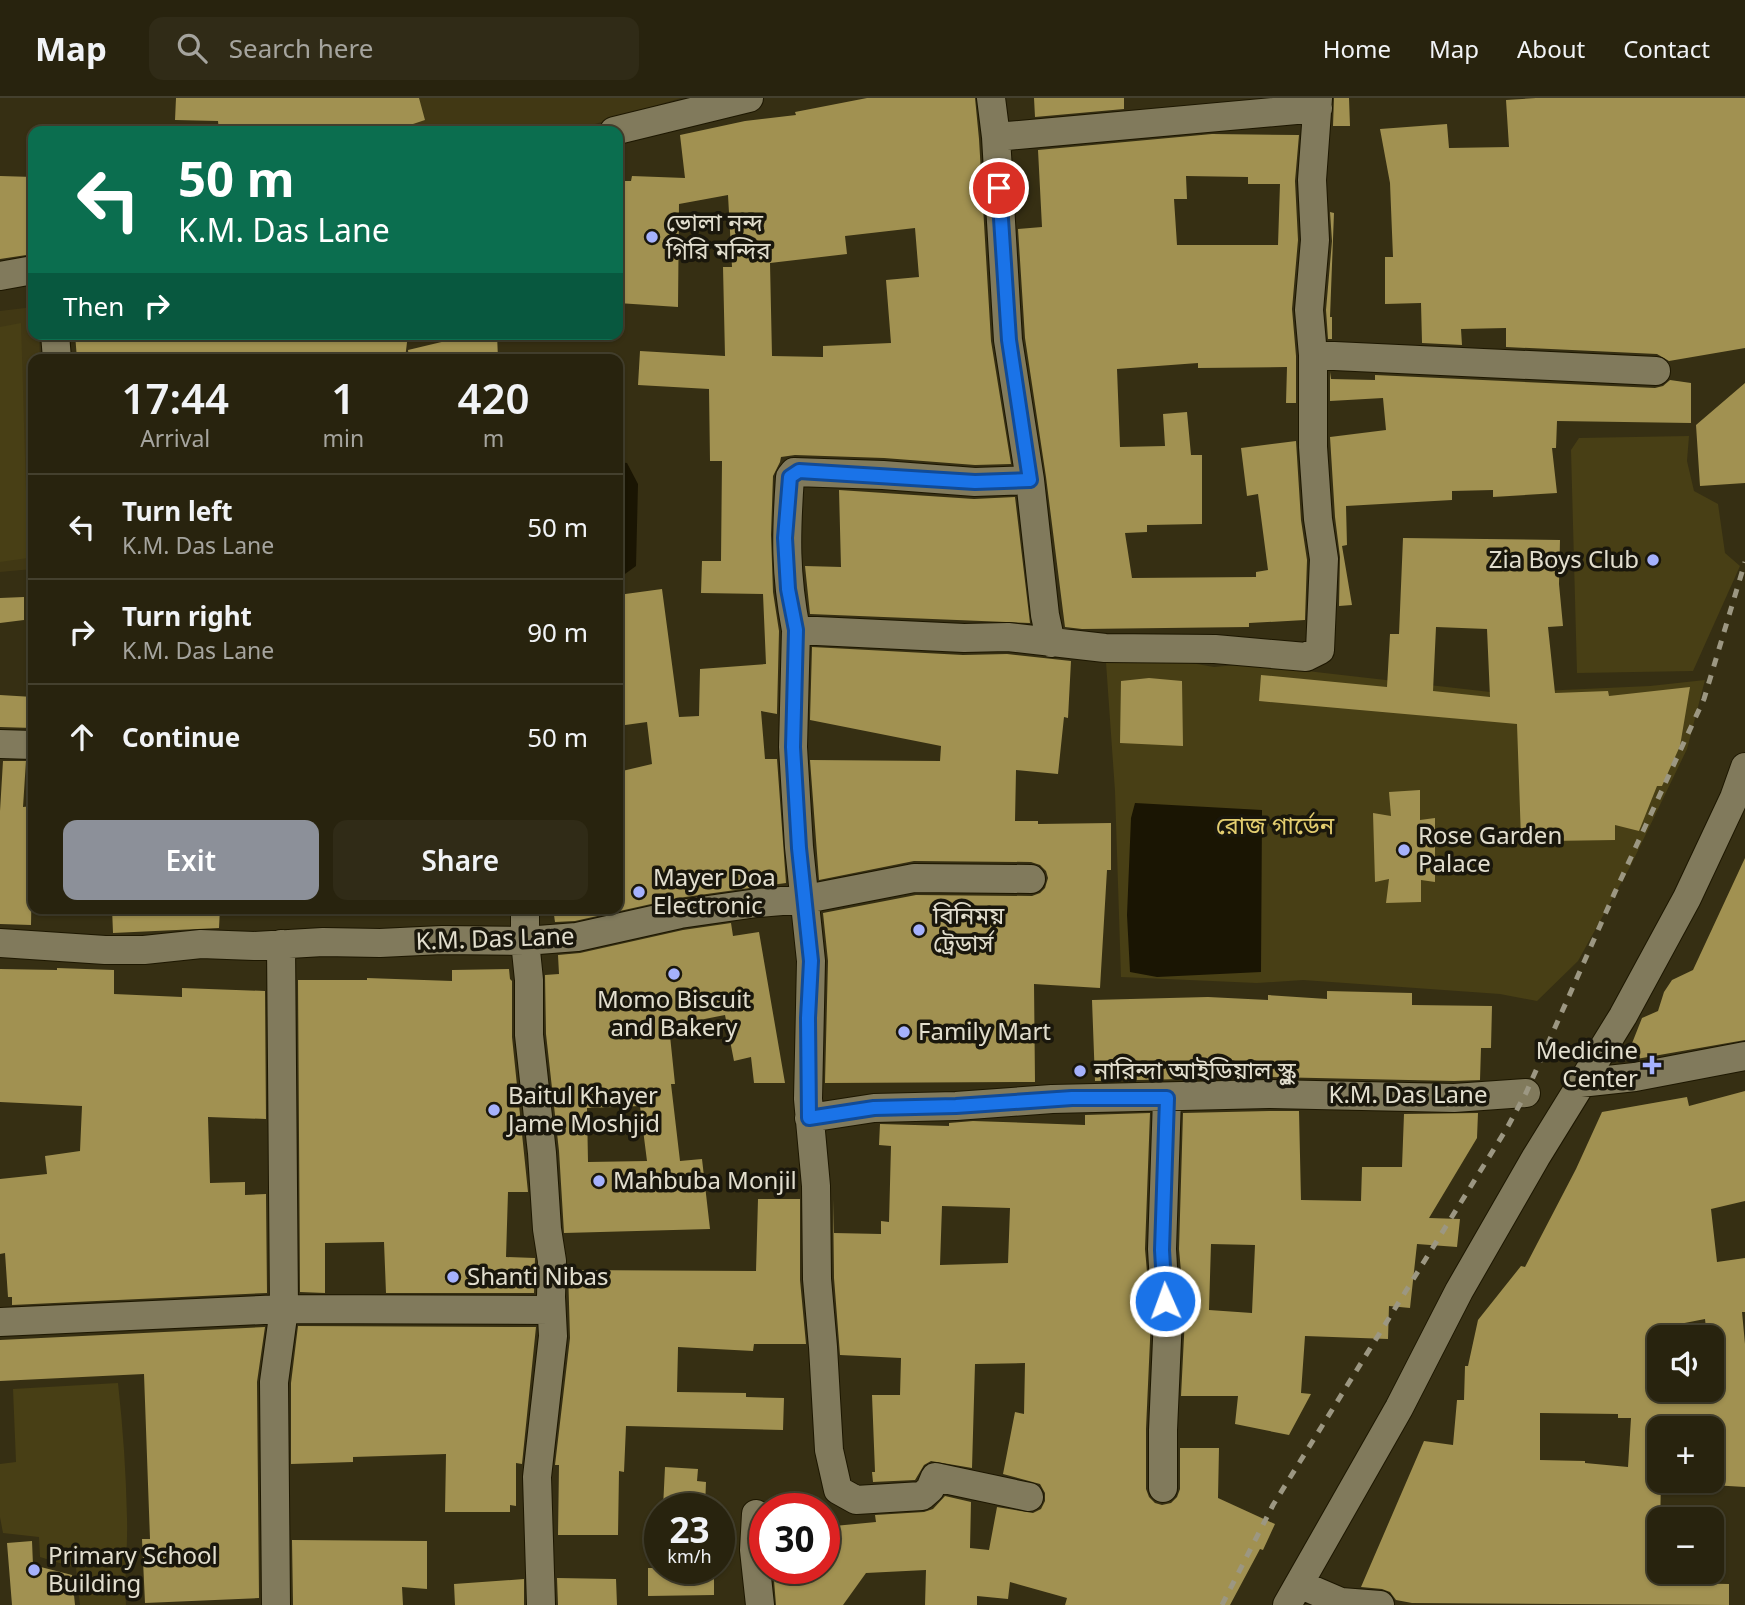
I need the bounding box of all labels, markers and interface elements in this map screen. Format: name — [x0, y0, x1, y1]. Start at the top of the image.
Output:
search box — [149, 17, 639, 80]
text: Map — [35, 26, 107, 71]
icon: search — [173, 29, 211, 67]
text: Search here — [229, 30, 373, 66]
text: Home — [1323, 32, 1391, 65]
text: Map — [1429, 32, 1479, 65]
text: About — [1517, 32, 1585, 65]
text: Contact — [1623, 32, 1710, 65]
text: 50 m — [178, 145, 295, 211]
icon: left — [63, 154, 154, 245]
pin — [969, 158, 1029, 218]
icon: arrive — [980, 169, 1018, 207]
place label: ভোলা নন্দ গিরি মন্দির — [665, 205, 771, 266]
text: K.M. Das Lane — [178, 208, 390, 251]
marker: ভোলা নন্দ গিরি মন্দির — [644, 229, 660, 245]
icon: right — [138, 287, 176, 325]
text: Then — [63, 288, 124, 324]
text: 17:44 — [121, 369, 229, 426]
text: 1 — [331, 369, 355, 426]
text: 420 — [458, 369, 530, 426]
text: Arrival — [140, 422, 210, 454]
text: min — [322, 422, 364, 454]
text: m — [483, 422, 504, 454]
text: Turn left — [122, 493, 233, 529]
icon: left — [63, 508, 101, 546]
text: 50 m — [527, 509, 588, 545]
text: K.M. Das Lane — [122, 529, 274, 561]
place label: Zia Boys Club — [1489, 542, 1639, 575]
marker: Zia Boys Club — [1645, 552, 1661, 568]
text: Turn right — [122, 598, 252, 634]
icon: right — [63, 613, 101, 651]
text: 90 m — [527, 614, 588, 650]
text: K.M. Das Lane — [122, 634, 274, 666]
icon: ahead — [63, 718, 101, 756]
text: Continue — [122, 719, 240, 755]
text: 50 m — [527, 719, 588, 755]
park label: রোজ গার্ডেন — [1216, 808, 1335, 841]
place label: Rose Garden Palace — [1418, 818, 1562, 879]
button: Exit — [63, 820, 319, 900]
button: Share — [333, 820, 588, 900]
marker: Rose Garden Palace — [1396, 842, 1412, 858]
place label: Mayer Doa Electronic — [653, 860, 776, 921]
marker: Mayer Doa Electronic — [631, 884, 647, 900]
place label: বিনিময় ট্রেডার্স — [932, 898, 1005, 959]
street label: K.M. Das Lane — [415, 918, 575, 957]
marker: বিনিময় ট্রেডার্স — [911, 922, 927, 938]
marker: Momo Biscuit and Bakery — [666, 966, 682, 982]
place label: Momo Biscuit and Bakery — [597, 982, 751, 1043]
place label: Family Mart — [918, 1014, 1051, 1047]
marker: Family Mart — [896, 1024, 912, 1040]
place label: Medicine Center — [1536, 1033, 1638, 1094]
place label: নারিন্দা আইডিয়াল স্কুল — [1093, 1053, 1297, 1086]
marker: Medicine Center — [1644, 1057, 1660, 1073]
marker: নারিন্দা আইডিয়াল স্কুল — [1072, 1063, 1088, 1079]
street label: K.M. Das Lane — [1329, 1077, 1487, 1110]
place label: Baitul Khayer Jame Moshjid — [506, 1078, 660, 1139]
marker: Baitul Khayer Jame Moshjid — [486, 1102, 502, 1118]
place label: Mahbuba Monjil — [613, 1163, 797, 1196]
marker: Mahbuba Monjil — [591, 1173, 607, 1189]
place label: Shanti Nibas — [467, 1259, 609, 1292]
position arrow — [1128, 1264, 1202, 1338]
marker: Shanti Nibas — [445, 1269, 461, 1285]
map controls — [1647, 1325, 1724, 1584]
button: sound — [1647, 1325, 1724, 1402]
button: + — [1647, 1416, 1724, 1493]
speed limit sign: 30 — [749, 1493, 840, 1584]
text: 23 — [669, 1506, 710, 1553]
button: − — [1647, 1507, 1724, 1584]
place label: Primary School Building — [48, 1538, 218, 1599]
text: km/h — [667, 1544, 712, 1568]
marker: Primary School Building — [26, 1562, 42, 1578]

